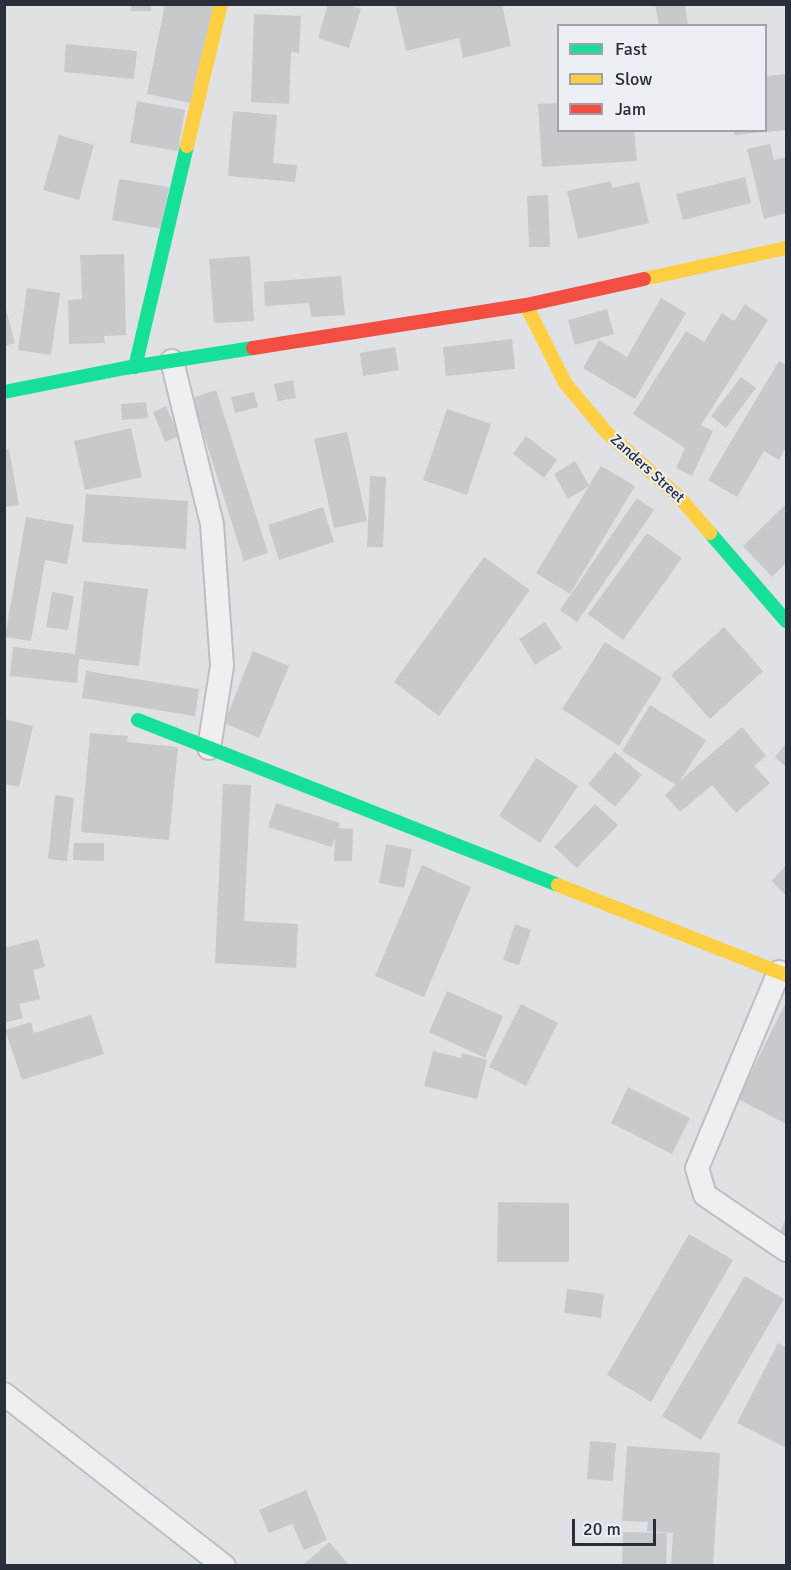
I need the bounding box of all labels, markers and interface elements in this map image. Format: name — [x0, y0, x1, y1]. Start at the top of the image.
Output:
legend — [557, 24, 767, 132]
text: Fast — [615, 38, 647, 60]
text: Slow — [615, 68, 652, 90]
text: Jam — [615, 98, 646, 120]
street label: Zanders Street — [606, 431, 688, 507]
scale bar — [575, 1507, 659, 1545]
text: 20 m — [583, 1518, 621, 1540]

